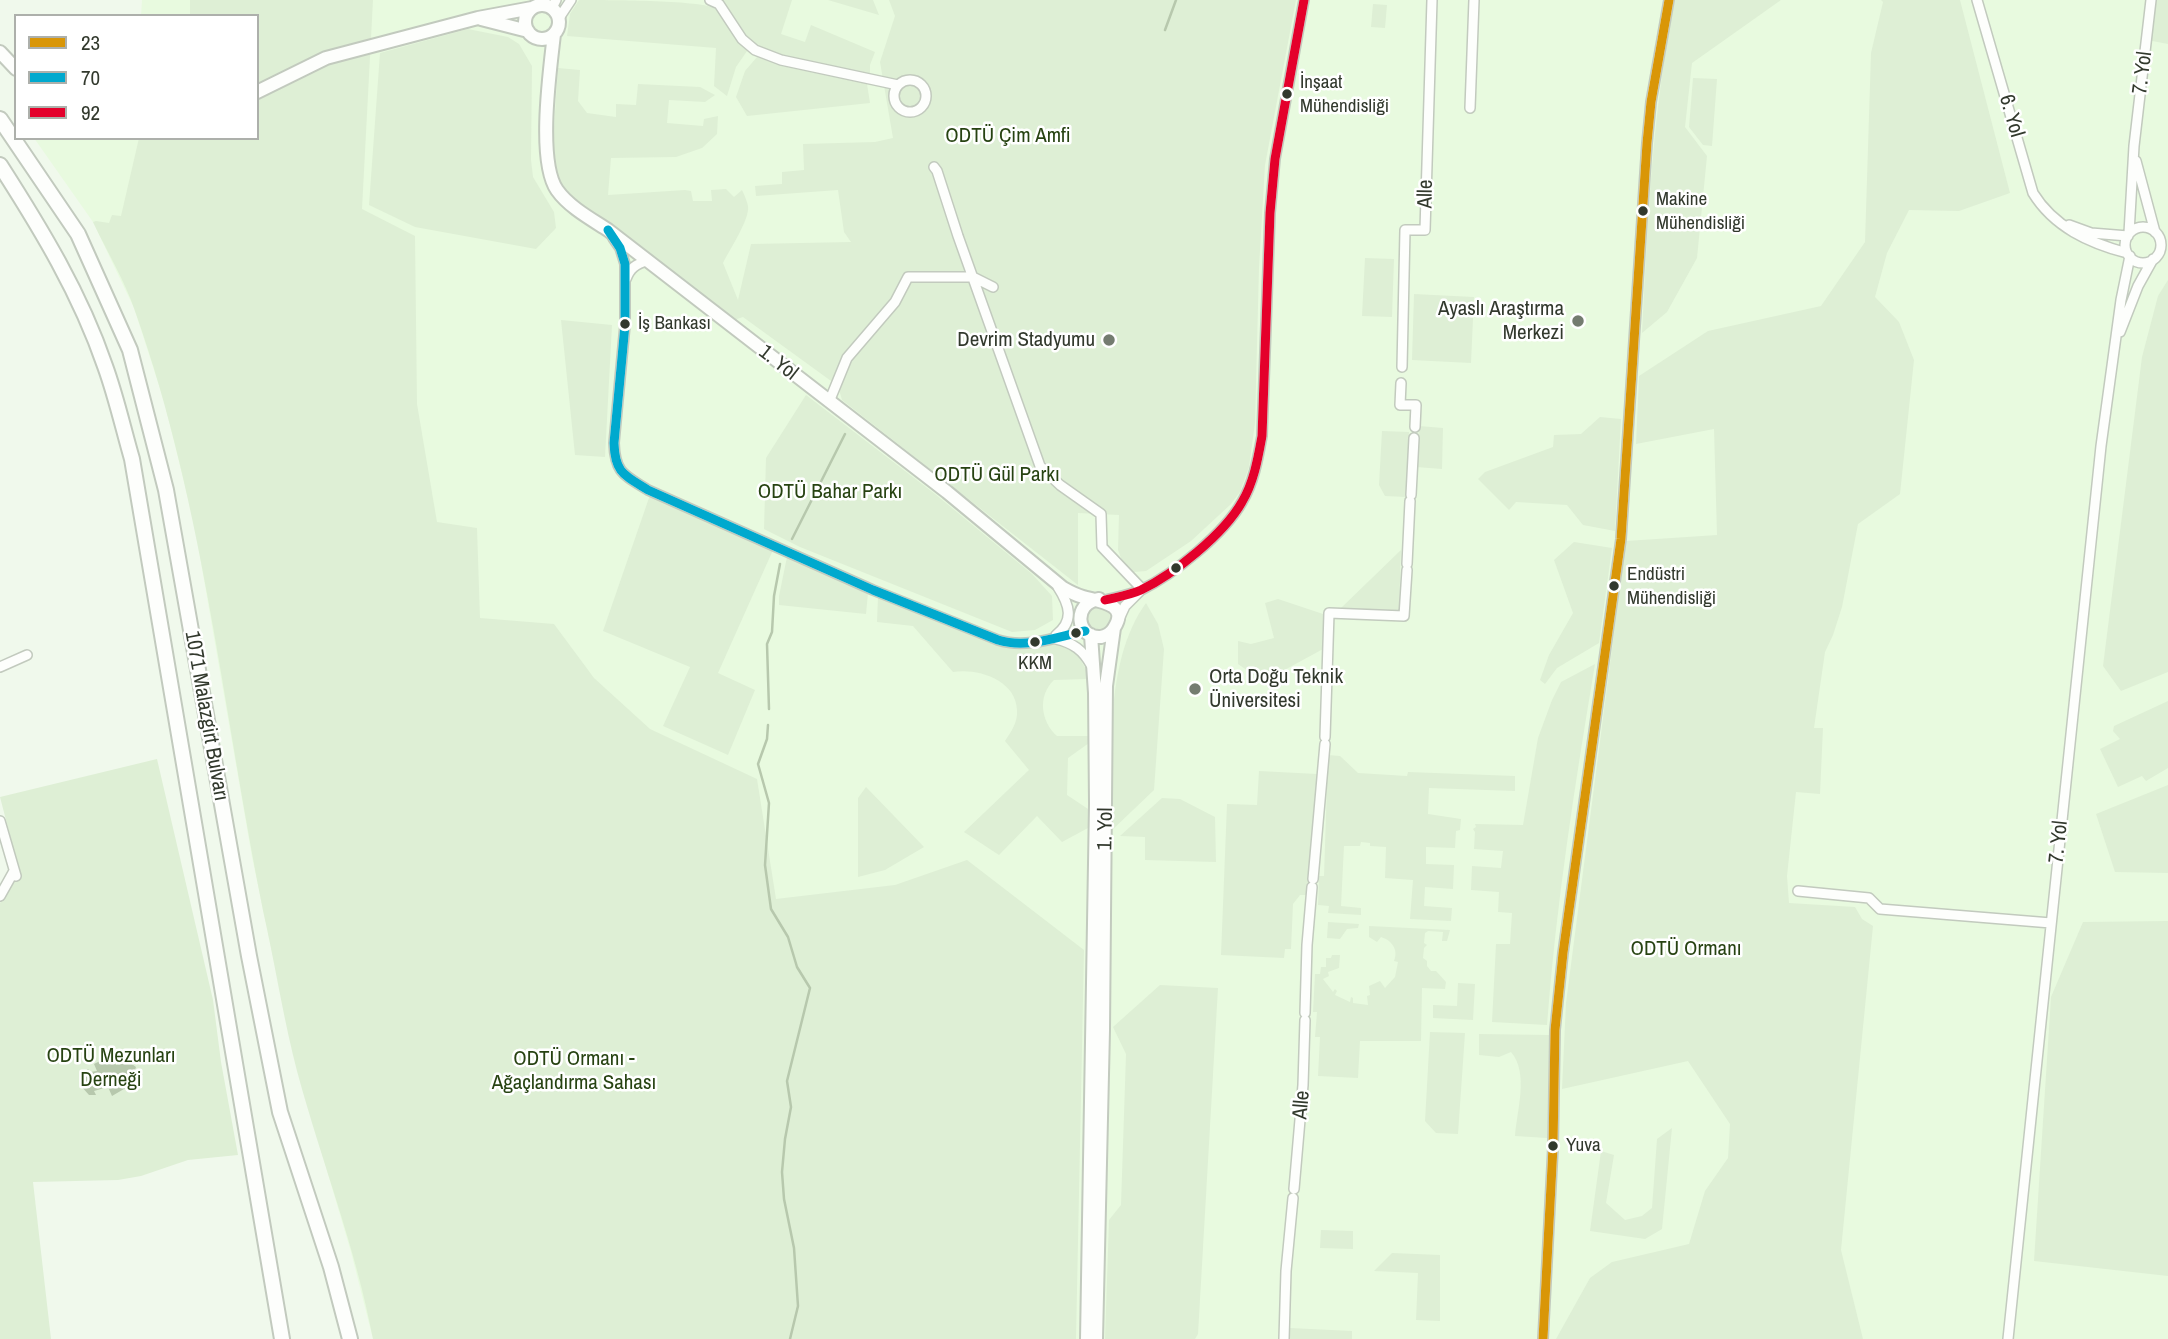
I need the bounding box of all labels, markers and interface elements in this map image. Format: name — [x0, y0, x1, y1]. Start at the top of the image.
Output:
legend — [14, 14, 259, 140]
text: 23 — [81, 28, 100, 57]
street label: 7. Yol — [2128, 50, 2158, 96]
text: 70 — [81, 63, 100, 92]
place label: İnşaat Mühendisliği — [1300, 72, 1389, 116]
marker: İnşaat Mühendisliği — [1280, 87, 1294, 101]
street label: 6. Yol — [1993, 92, 2029, 140]
text: 92 — [81, 98, 100, 127]
park label: ODTÜ Çim Amfi — [945, 123, 1071, 149]
street label: Alle — [1413, 179, 1439, 209]
place label: Makine Mühendisliği — [1656, 189, 1745, 233]
marker: Makine Mühendisliği — [1636, 204, 1650, 218]
place label: Ayaslı Araştırma Merkezi — [1438, 296, 1564, 346]
place label: İş Bankası — [638, 313, 711, 335]
marker: Ayaslı Araştırma Merkezi — [1570, 313, 1586, 329]
marker: İş Bankası — [618, 317, 632, 331]
place label: Devrim Stadyumu — [957, 327, 1095, 353]
marker: Devrim Stadyumu — [1101, 332, 1117, 348]
street label: 1. Yol — [753, 340, 803, 386]
park label: ODTÜ Gül Parkı — [934, 462, 1060, 488]
park label: ODTÜ Bahar Parkı — [758, 479, 902, 505]
unlabelled marker — [1169, 561, 1183, 575]
place label: Endüstri Mühendisliği — [1627, 564, 1716, 608]
marker: Endüstri Mühendisliği — [1607, 579, 1621, 593]
unlabelled marker — [1069, 626, 1083, 640]
street label: 1071 Malazgirt Bulvarı — [179, 629, 233, 803]
marker: KKM — [1028, 635, 1042, 649]
place label: KKM — [1018, 653, 1052, 675]
place label: Orta Doğu Teknik Üniversitesi — [1209, 664, 1343, 714]
marker: Orta Doğu Teknik Üniversitesi — [1187, 681, 1203, 697]
street label: 1. Yol — [1093, 807, 1119, 851]
street label: 7. Yol — [2044, 819, 2074, 865]
park label: ODTÜ Ormanı — [1631, 936, 1741, 962]
park label: ODTÜ Mezunları Derneği — [46, 1043, 176, 1093]
park label: ODTÜ Ormanı - Ağaçlandırma Sahası — [492, 1046, 656, 1096]
street label: Alle — [1288, 1090, 1316, 1120]
place label: Yuva — [1566, 1135, 1601, 1157]
marker: Yuva — [1546, 1139, 1560, 1153]

